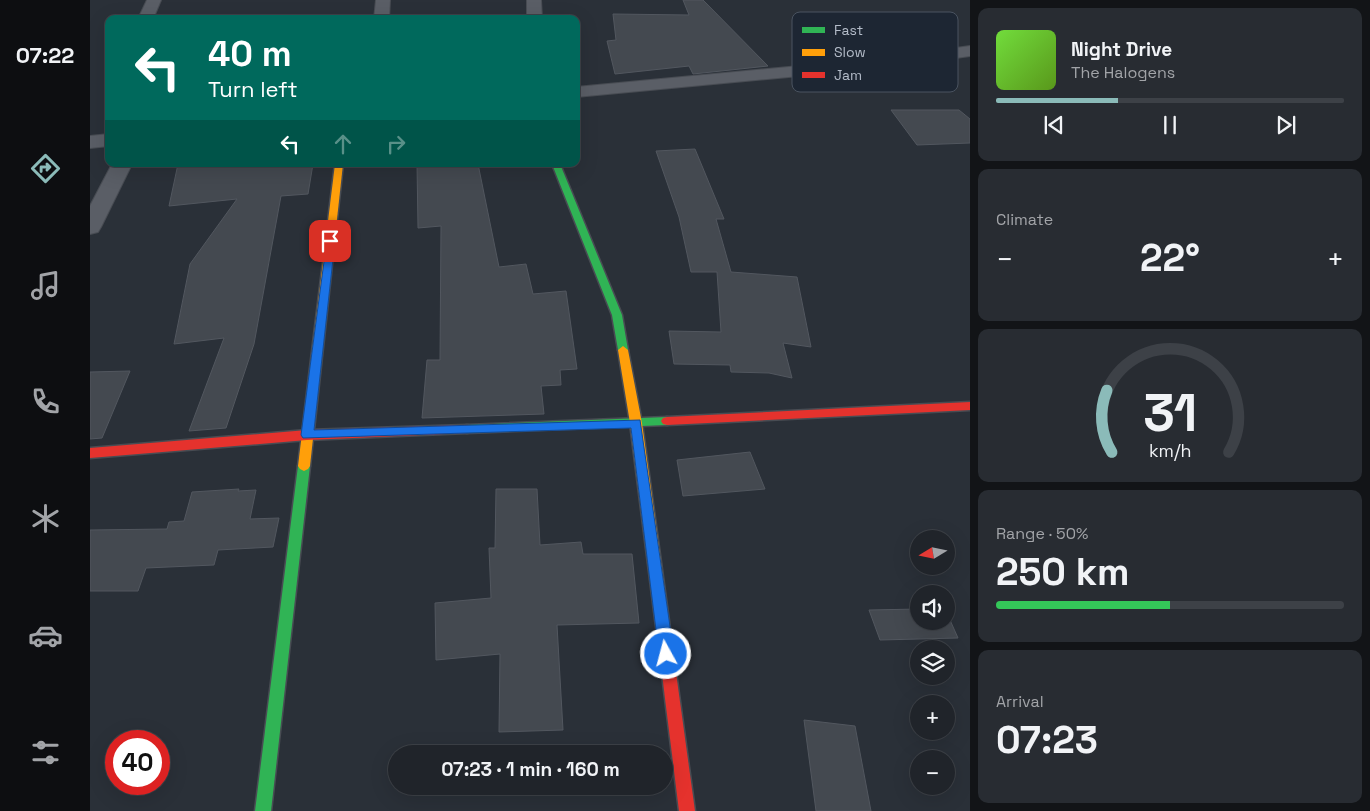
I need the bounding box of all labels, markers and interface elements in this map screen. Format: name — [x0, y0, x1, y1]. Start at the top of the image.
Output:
legend — [792, 12, 958, 92]
text: Fast — [834, 21, 863, 39]
text: 40 m — [208, 32, 292, 76]
icon: left — [125, 35, 190, 100]
text: Night Drive — [1071, 37, 1172, 62]
text: 07:22 — [16, 41, 74, 69]
text: Slow — [834, 43, 866, 61]
text: The Halogens — [1071, 62, 1175, 83]
text: Jam — [834, 66, 862, 84]
text: Turn left — [208, 75, 298, 103]
icon: previous — [1040, 111, 1068, 139]
icon: pause — [1156, 111, 1184, 139]
icon: next — [1272, 111, 1300, 139]
icon: left — [276, 130, 304, 158]
icon: ahead — [329, 130, 357, 158]
icon: right — [382, 130, 410, 158]
icon: directions — [28, 151, 63, 186]
text: Climate — [996, 209, 1053, 230]
pin — [309, 220, 351, 262]
icon: arrive — [316, 227, 344, 255]
text: 22° — [1140, 234, 1200, 282]
text: − — [996, 241, 1013, 277]
text: + — [1327, 241, 1344, 277]
icon: music — [28, 268, 63, 303]
text: 31 — [1143, 380, 1197, 446]
icon: phone — [28, 384, 63, 419]
text: km/h — [1149, 439, 1191, 462]
icon: climate — [28, 501, 63, 536]
text: Range · 50% — [996, 523, 1088, 544]
north arrow — [910, 530, 955, 575]
map controls — [910, 530, 955, 795]
text: 250 km — [996, 548, 1130, 596]
button: sound — [910, 585, 955, 630]
icon: car — [28, 618, 63, 653]
position arrow — [639, 627, 691, 679]
button: layers — [910, 640, 955, 685]
text: Arrival — [996, 691, 1044, 712]
button: + — [910, 695, 955, 740]
text: 07:23 — [996, 716, 1098, 764]
speed limit sign: 40 — [105, 730, 170, 795]
icon: filters — [28, 735, 63, 770]
button: − — [910, 750, 955, 795]
text: 07:23 · 1 min · 160 m — [441, 757, 620, 782]

